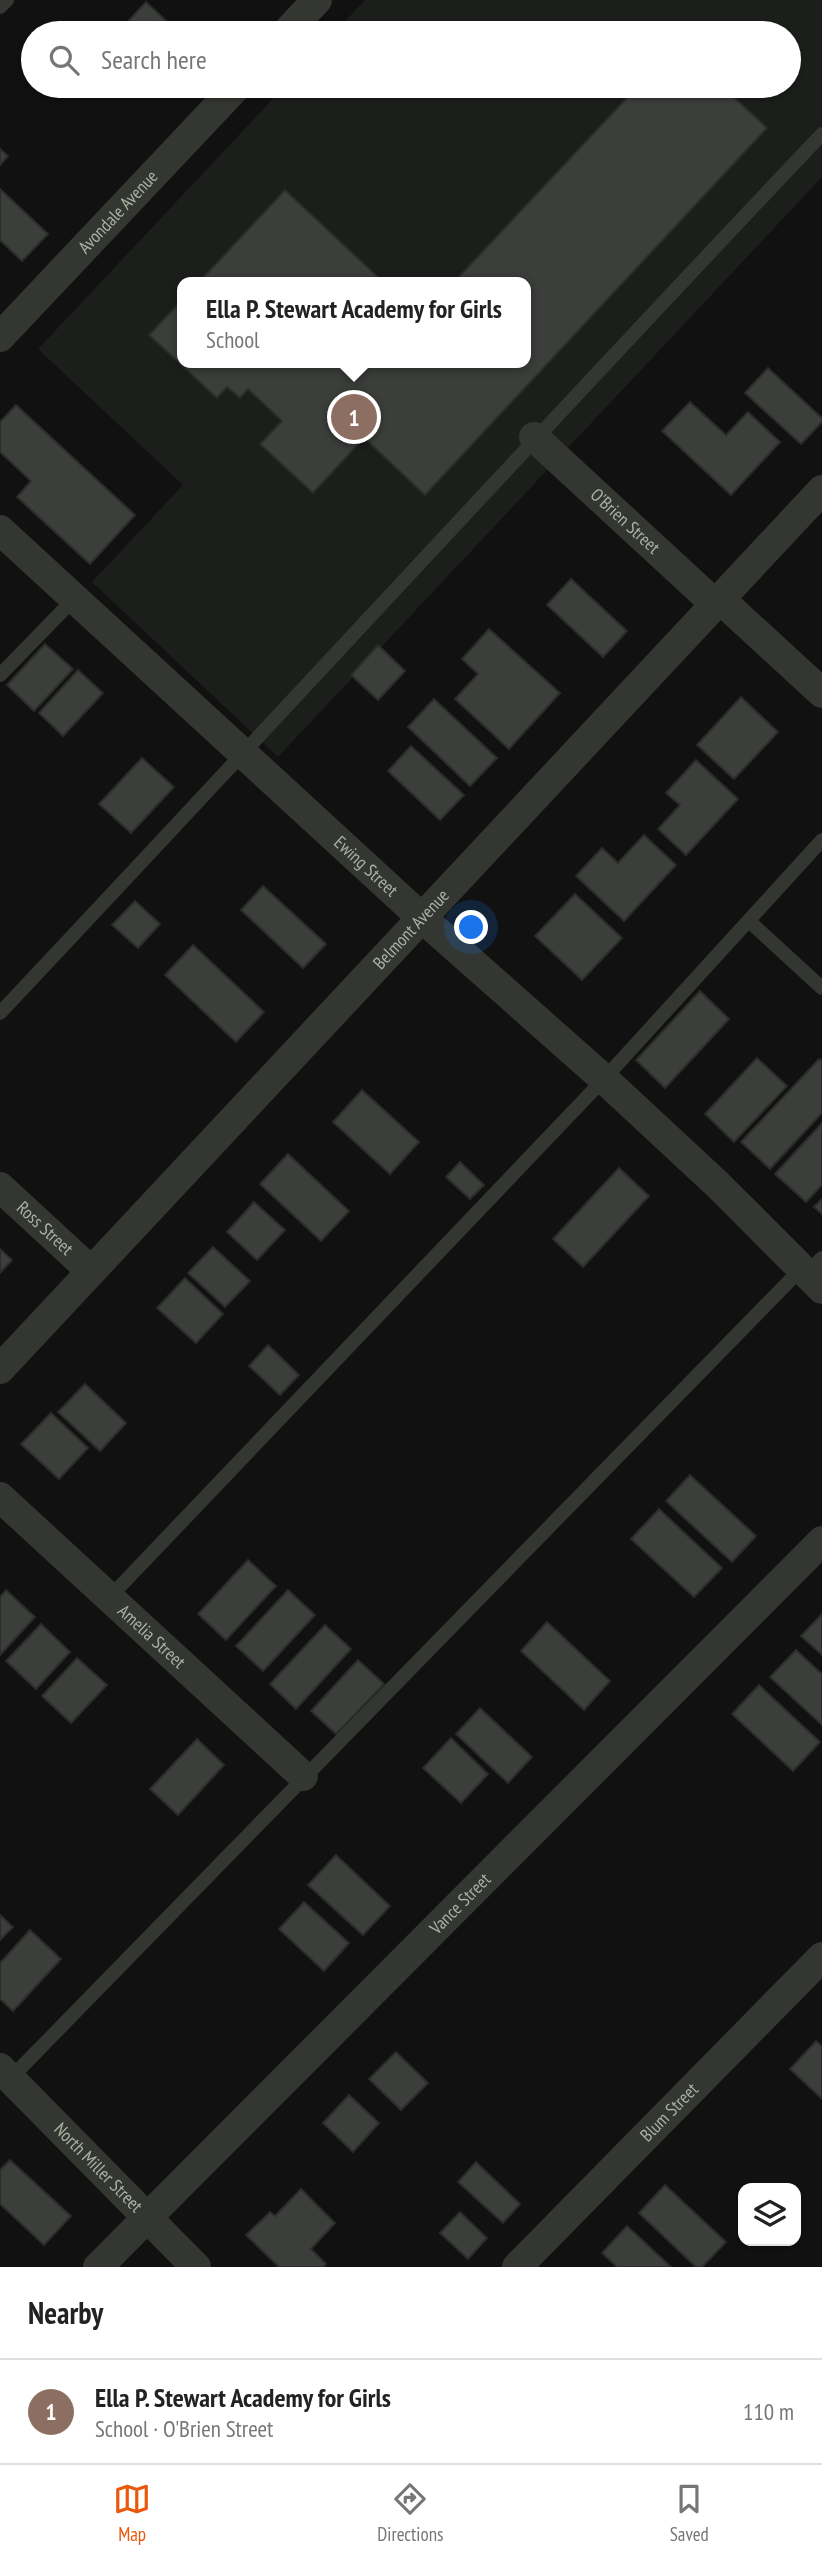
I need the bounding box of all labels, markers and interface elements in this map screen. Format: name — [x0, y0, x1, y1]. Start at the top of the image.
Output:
search box — [21, 21, 801, 98]
icon: search — [45, 41, 83, 79]
text: Search here — [101, 43, 207, 76]
street label: Avondale Avenue — [73, 165, 163, 258]
popup — [177, 277, 531, 368]
text: Ella P. Stewart Academy for Girls — [206, 292, 502, 325]
text: School — [206, 325, 259, 354]
pin: 1 — [331, 391, 377, 443]
street label: O'Brien Street — [586, 483, 665, 558]
street label: Ewing Street — [329, 831, 403, 901]
street label: Belmont Avenue — [368, 884, 454, 974]
your location — [454, 910, 488, 944]
street label: Ross Street — [12, 1196, 78, 1260]
street label: Amelia Street — [113, 1599, 191, 1673]
street label: Vance Street — [424, 1868, 495, 1940]
street label: Blum Street — [635, 2078, 703, 2146]
street label: North Miller Street — [49, 2118, 148, 2217]
map controls — [738, 2183, 801, 2246]
button: layers — [738, 2183, 801, 2246]
text: Nearby — [28, 2293, 103, 2332]
text: Ella P. Stewart Academy for Girls — [95, 2381, 391, 2414]
text: 1 — [46, 2397, 57, 2426]
text: 110 m — [743, 2397, 794, 2426]
text: School · O'Brien Street — [95, 2414, 273, 2443]
tab: Map — [113, 2480, 151, 2546]
tab: Directions — [377, 2480, 443, 2546]
tab: Saved — [670, 2480, 709, 2546]

